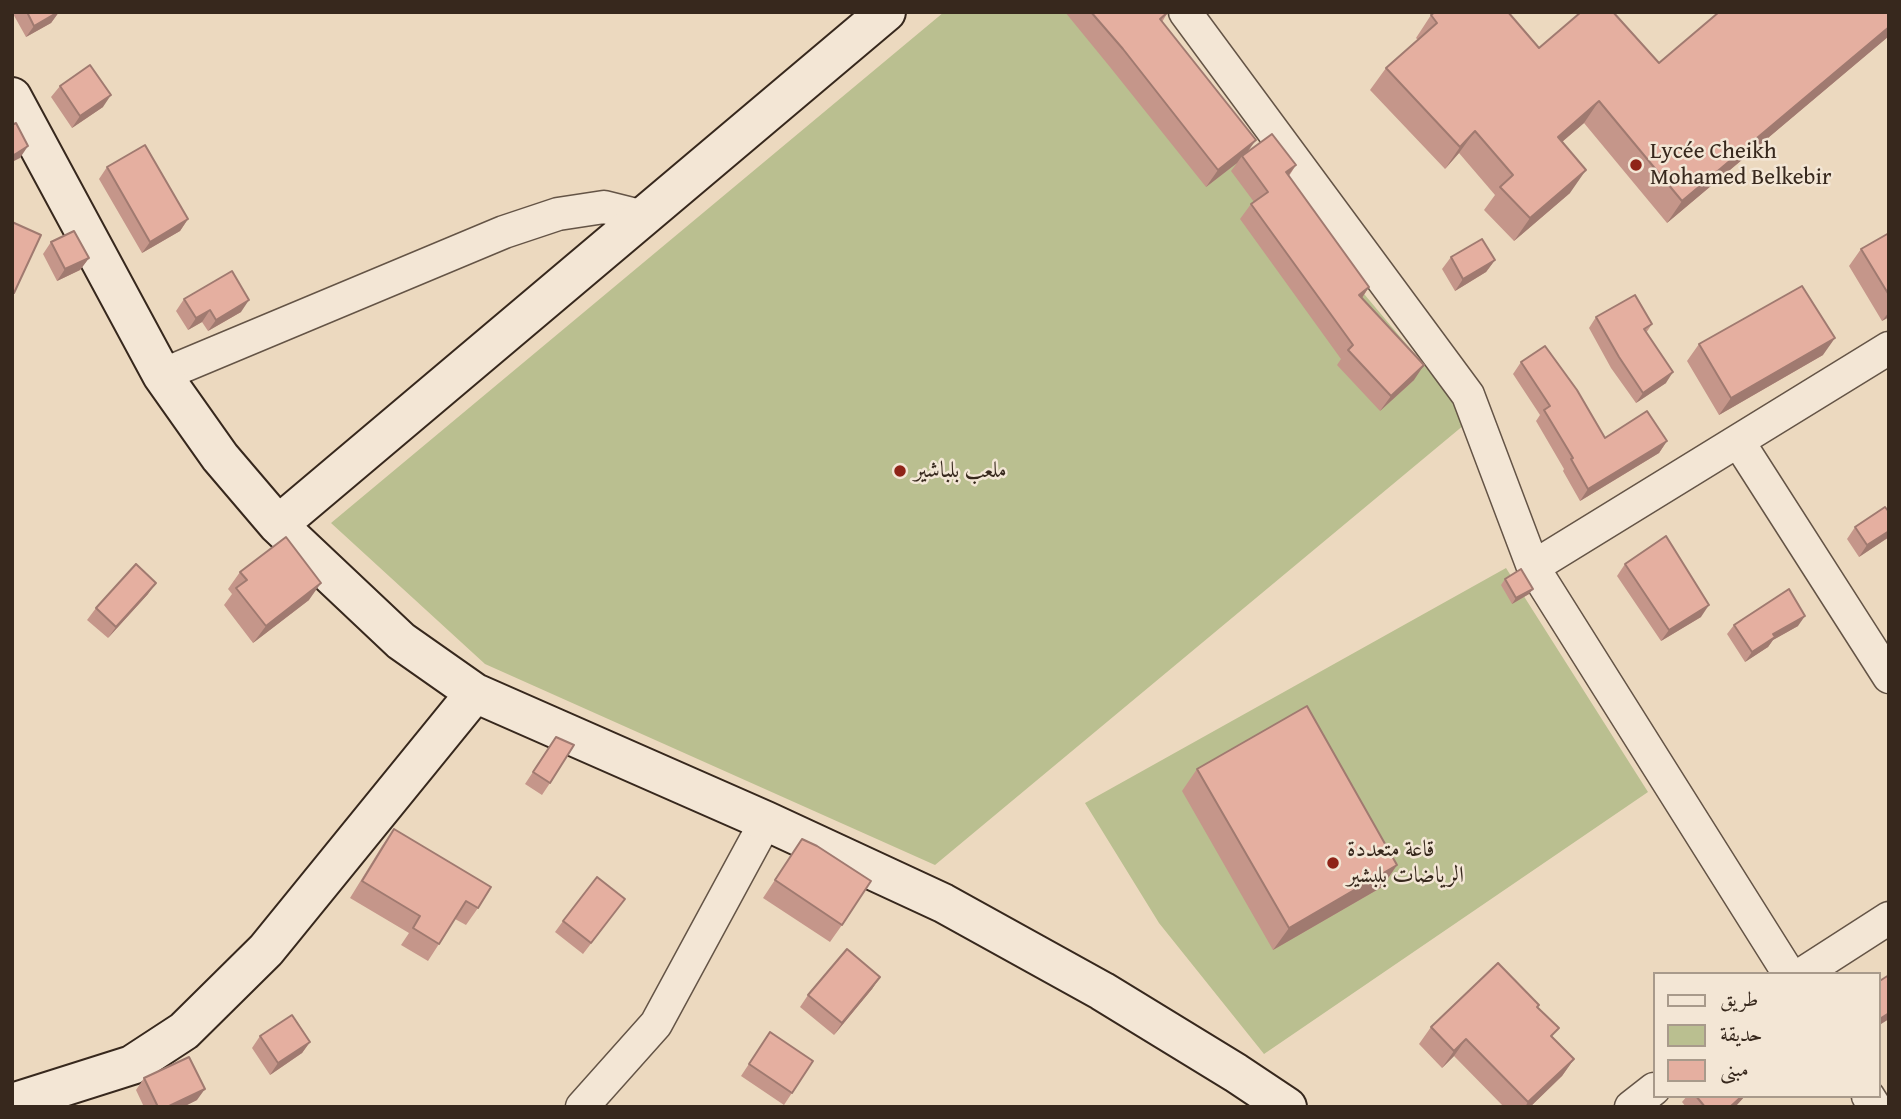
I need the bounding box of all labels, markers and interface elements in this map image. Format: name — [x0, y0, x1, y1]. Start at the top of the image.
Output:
place label: Lycée Cheikh Mohamed Belkebir — [1650, 138, 1831, 192]
marker: Lycée Cheikh Mohamed Belkebir — [1628, 157, 1644, 173]
place label: ملعب بلباشير — [914, 457, 1007, 485]
marker: ملعب بلباشير — [892, 463, 908, 479]
place label: قاعة متعددة الرياضات بلبشير — [1347, 836, 1464, 890]
marker: قاعة متعددة الرياضات بلبشير — [1325, 855, 1341, 871]
legend — [1652, 972, 1880, 1098]
text: طريق — [1720, 983, 1758, 1014]
text: حديقة — [1720, 1018, 1763, 1049]
text: مبنى — [1720, 1053, 1749, 1084]

